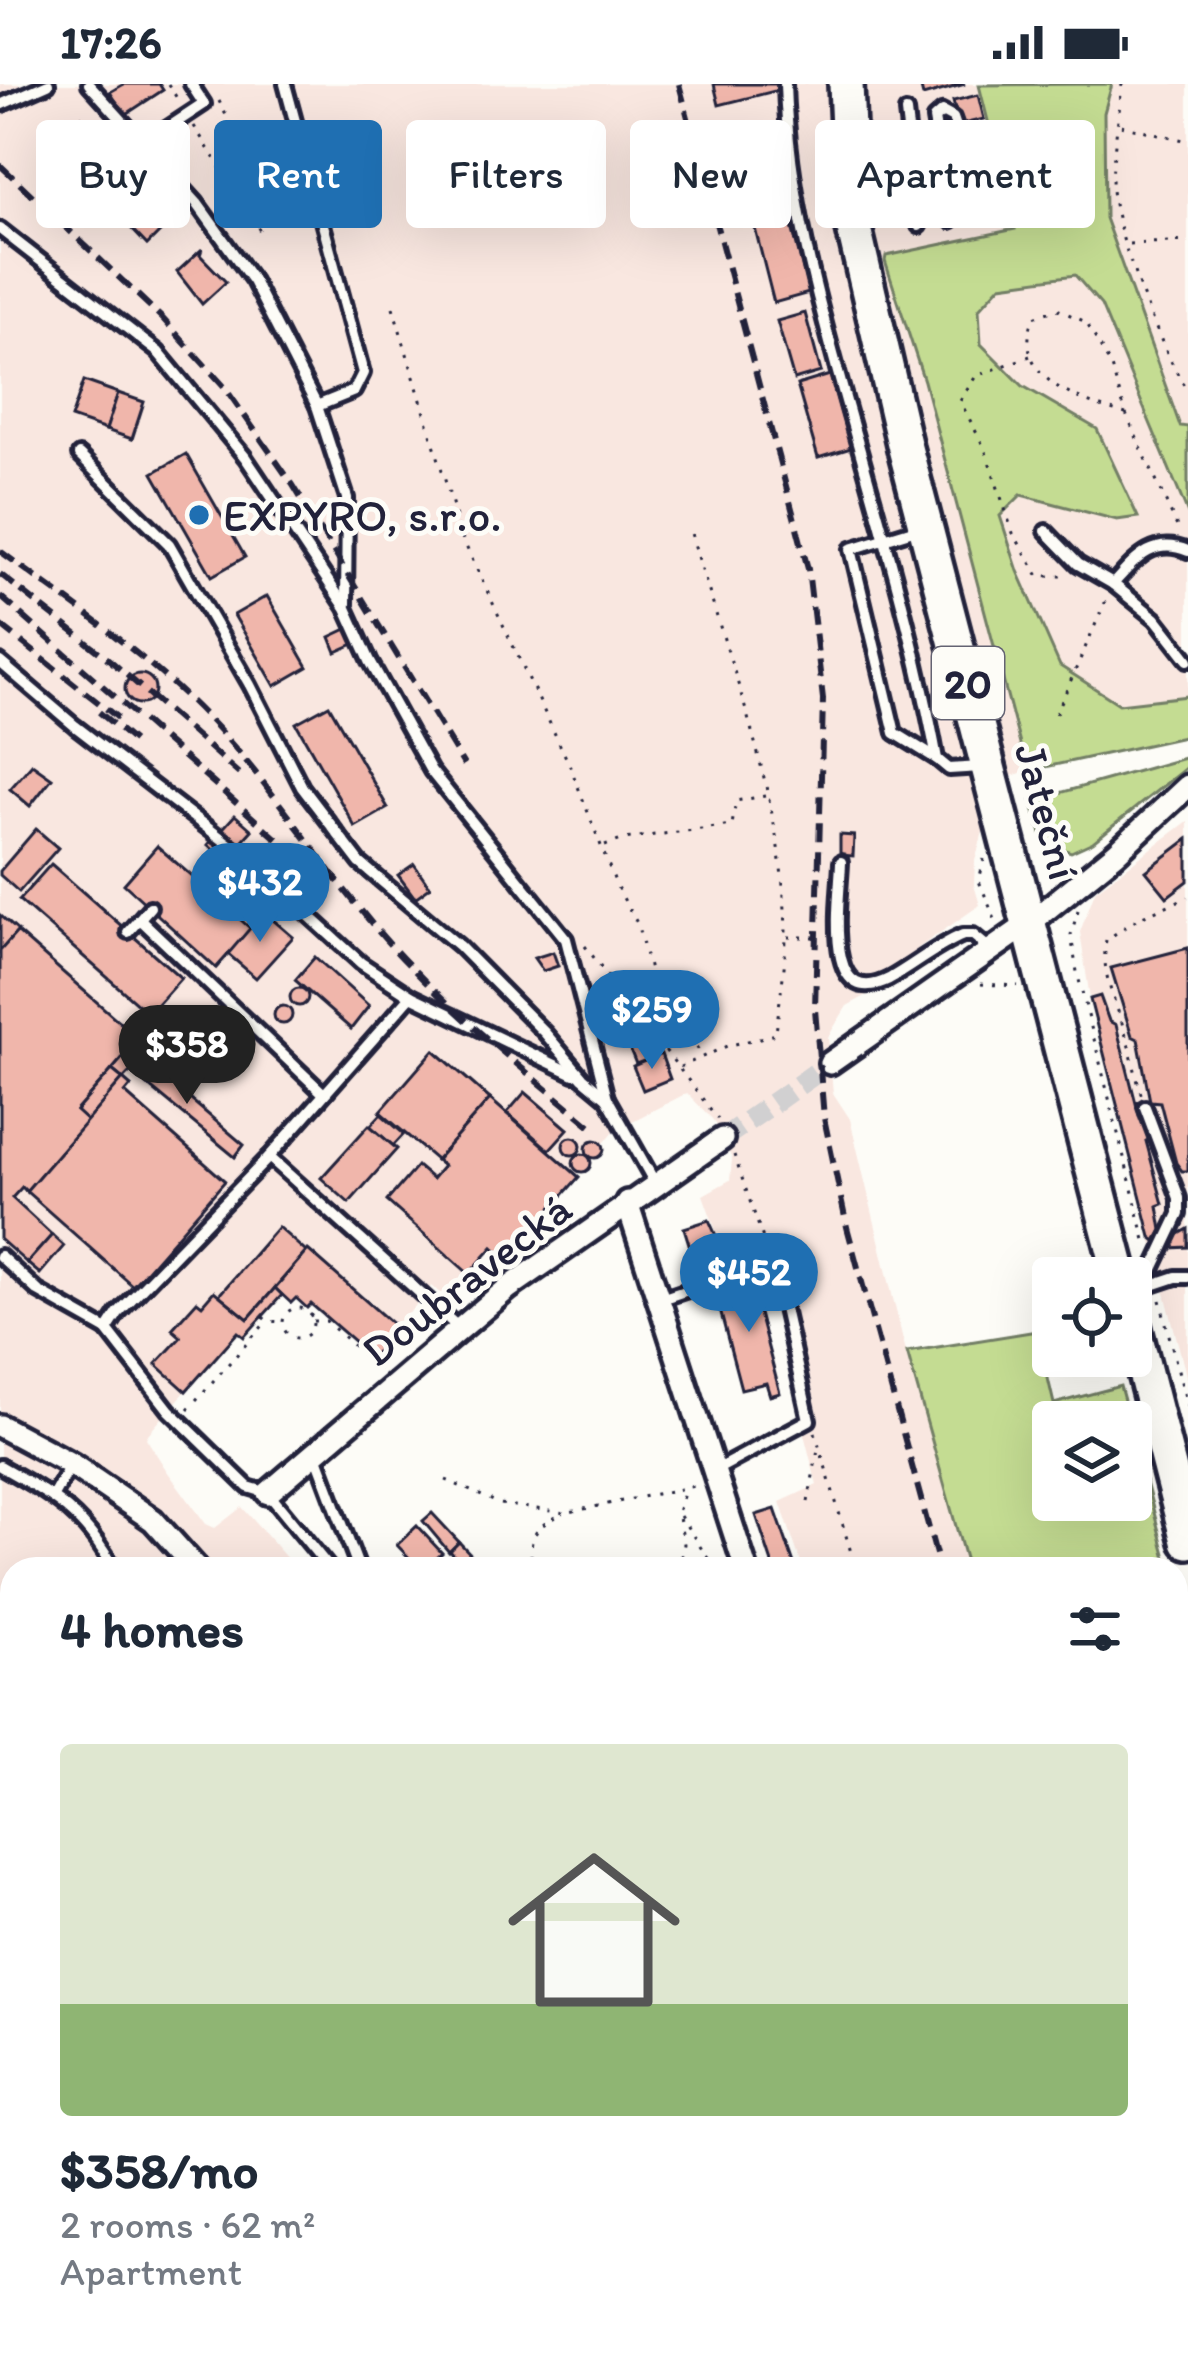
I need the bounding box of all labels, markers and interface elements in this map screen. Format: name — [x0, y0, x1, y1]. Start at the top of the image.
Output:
text: 17:26 — [60, 15, 162, 69]
chip: Buy — [36, 120, 190, 228]
chip: Rent — [214, 120, 382, 228]
chip: Filters — [406, 120, 606, 228]
chip: New — [630, 120, 791, 228]
chip: Apartment — [815, 120, 1095, 228]
place label: EXPYRO, s.r.o. — [223, 488, 502, 542]
marker: EXPYRO, s.r.o. — [186, 502, 212, 528]
road number: 20 — [932, 647, 1004, 719]
street label: Jateční — [1004, 737, 1092, 885]
pin: $432 — [189, 843, 331, 945]
text: $432 — [218, 858, 302, 905]
pin: $259 — [581, 970, 723, 1072]
text: $259 — [611, 985, 693, 1032]
pin: $358 — [116, 1005, 258, 1107]
text: $358 — [146, 1020, 228, 1067]
street label: Doubravecká — [351, 1180, 581, 1378]
pin: $452 — [678, 1233, 820, 1335]
text: $452 — [707, 1248, 791, 1295]
map controls — [1032, 1257, 1152, 1521]
button: locate — [1032, 1257, 1152, 1377]
button: layers — [1032, 1401, 1152, 1521]
icon: filters — [1062, 1596, 1128, 1662]
text: 4 homes — [60, 1599, 244, 1660]
icon: home — [486, 1822, 702, 2038]
text: $358/mo — [60, 2140, 259, 2201]
text: 2 rooms · 62 m² — [60, 2201, 315, 2248]
text: Apartment — [60, 2248, 242, 2295]

